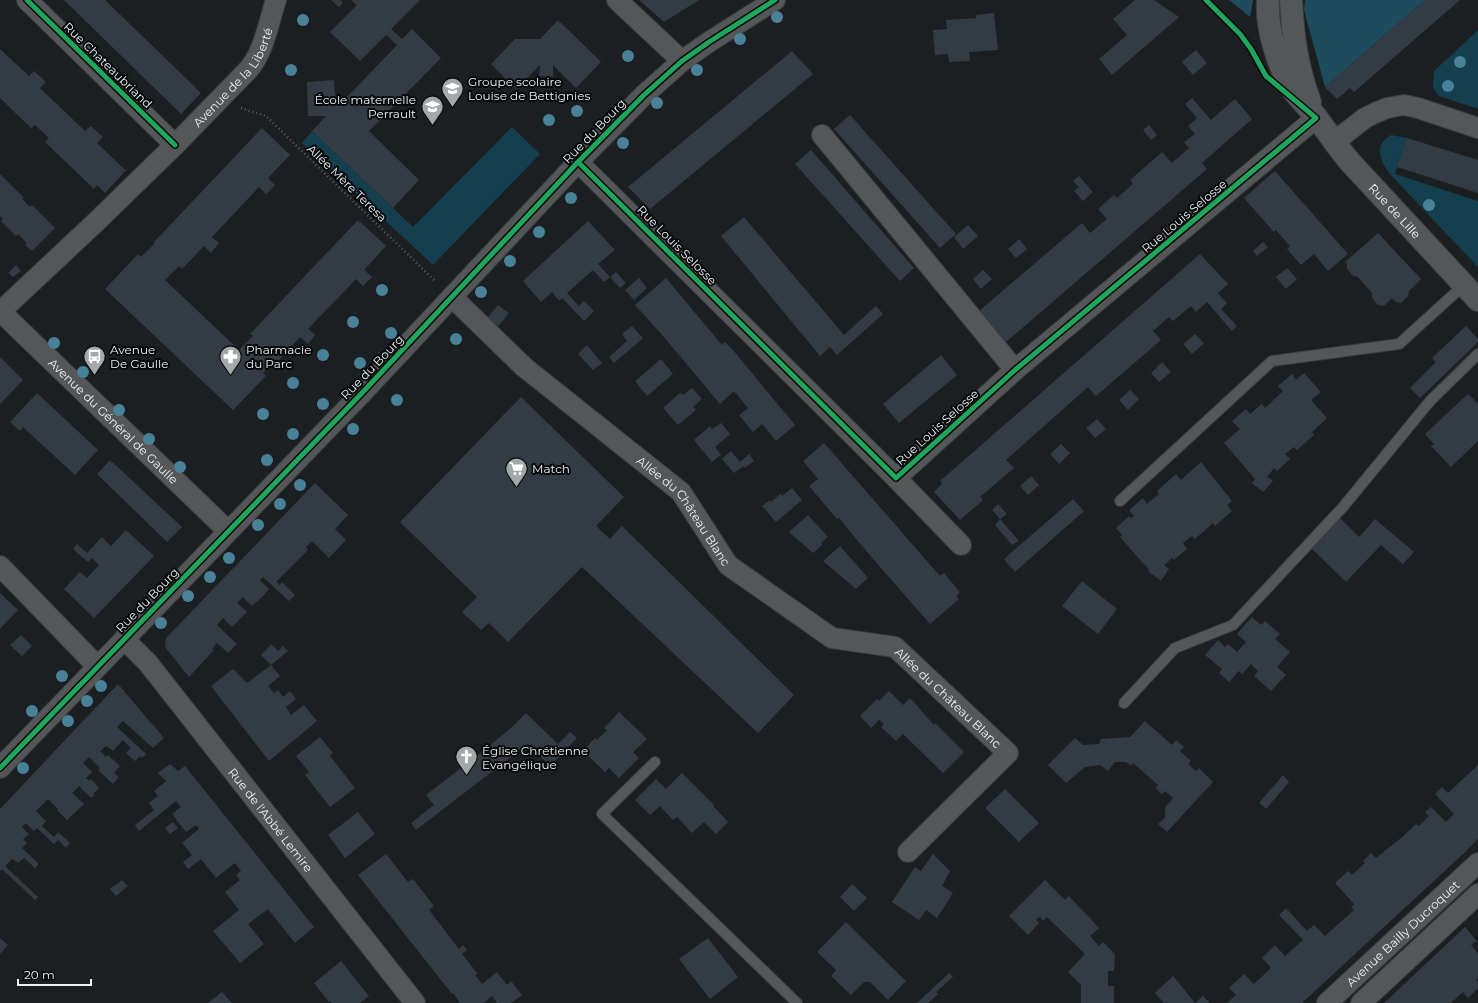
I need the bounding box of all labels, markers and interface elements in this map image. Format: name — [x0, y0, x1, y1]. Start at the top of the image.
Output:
street label: Rue Chateaubriand — [61, 19, 155, 111]
street label: Avenue de la Liberté — [190, 26, 275, 130]
place label: Groupe scolaire Louise de Bettignies — [468, 74, 590, 103]
school or university icon: Groupe scolaire Louise de Bettignies — [439, 75, 465, 108]
place label: École maternelle Perrault — [315, 92, 416, 121]
school or university icon: École maternelle Perrault — [419, 93, 445, 126]
street label: Rue du Bourg — [559, 96, 629, 166]
street label: Allée Mère Teresa — [304, 141, 390, 225]
street label: Rue Louis Selosse — [1138, 176, 1230, 256]
street label: Rue de Lille — [1366, 180, 1424, 241]
street label: Rue Louis Selosse — [634, 202, 720, 288]
street label: Rue du Bourg — [337, 332, 407, 402]
place label: Avenue De Gaulle — [110, 342, 168, 371]
place label: Pharmacie du Parc — [246, 342, 311, 371]
bus stop icon: Avenue De Gaulle — [82, 343, 108, 376]
pharmacy icon: Pharmacie du Parc — [217, 343, 243, 376]
street label: Avenue du Général de Gaulle — [46, 355, 182, 487]
street label: Rue Louis Selosse — [892, 386, 982, 468]
street label: Allée du Château Blanc — [634, 452, 734, 569]
supermarket icon: Match — [504, 455, 530, 488]
place label: Match — [532, 461, 570, 476]
street label: Rue du Bourg — [112, 565, 182, 635]
street label: Allée du Château Blanc — [892, 644, 1005, 751]
place label: Église Chrétienne Evangélique — [482, 743, 588, 772]
church icon: Église Chrétienne Evangélique — [454, 744, 480, 777]
street label: Rue de l'Abbé Lemire — [225, 764, 316, 875]
street label: Avenue Bailly Ducroquet — [1343, 877, 1462, 989]
scale bar — [18, 961, 91, 987]
text: 20 m — [24, 967, 55, 982]

